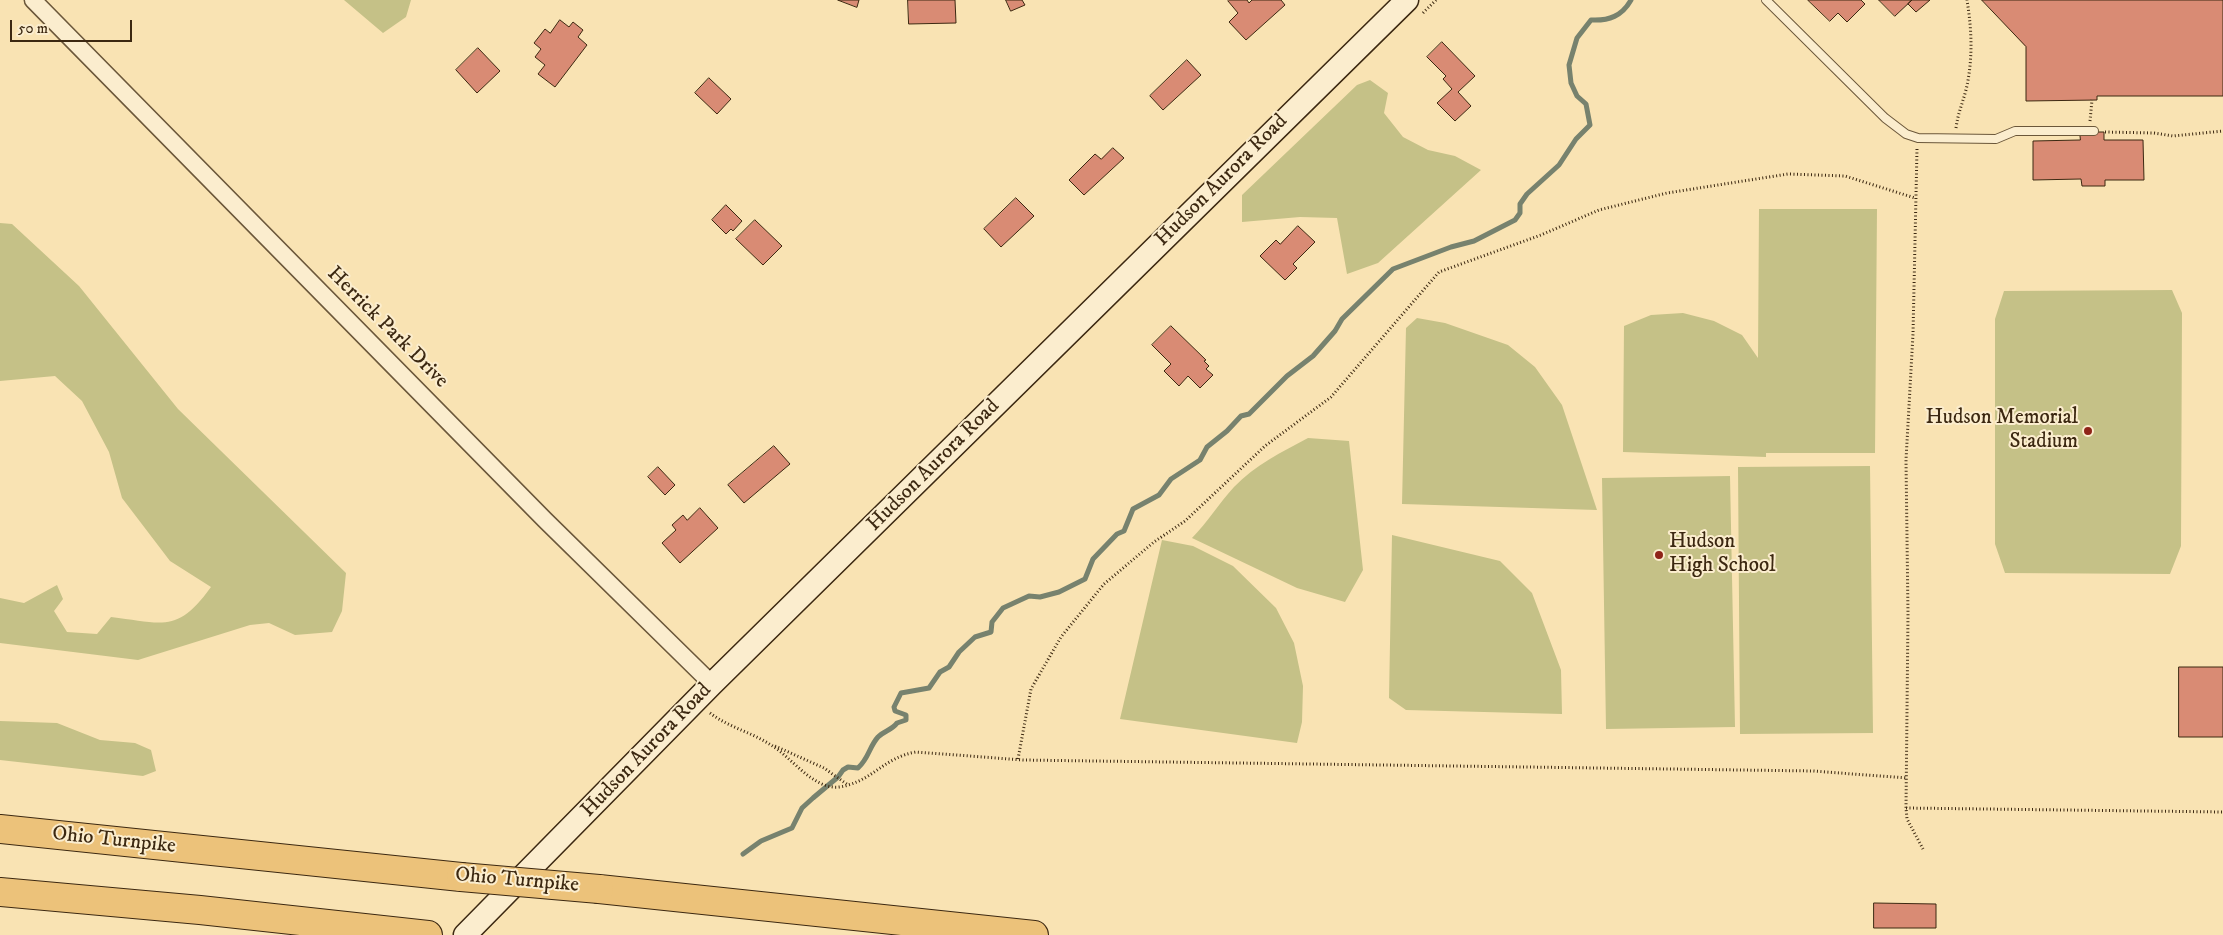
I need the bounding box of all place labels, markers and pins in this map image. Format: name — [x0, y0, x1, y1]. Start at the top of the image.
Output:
place label: Hudson Memorial Stadium — [1925, 406, 2078, 456]
marker: Hudson Memorial Stadium — [2082, 425, 2094, 437]
place label: Hudson High School — [1669, 530, 1775, 580]
marker: Hudson High School — [1653, 549, 1665, 561]

